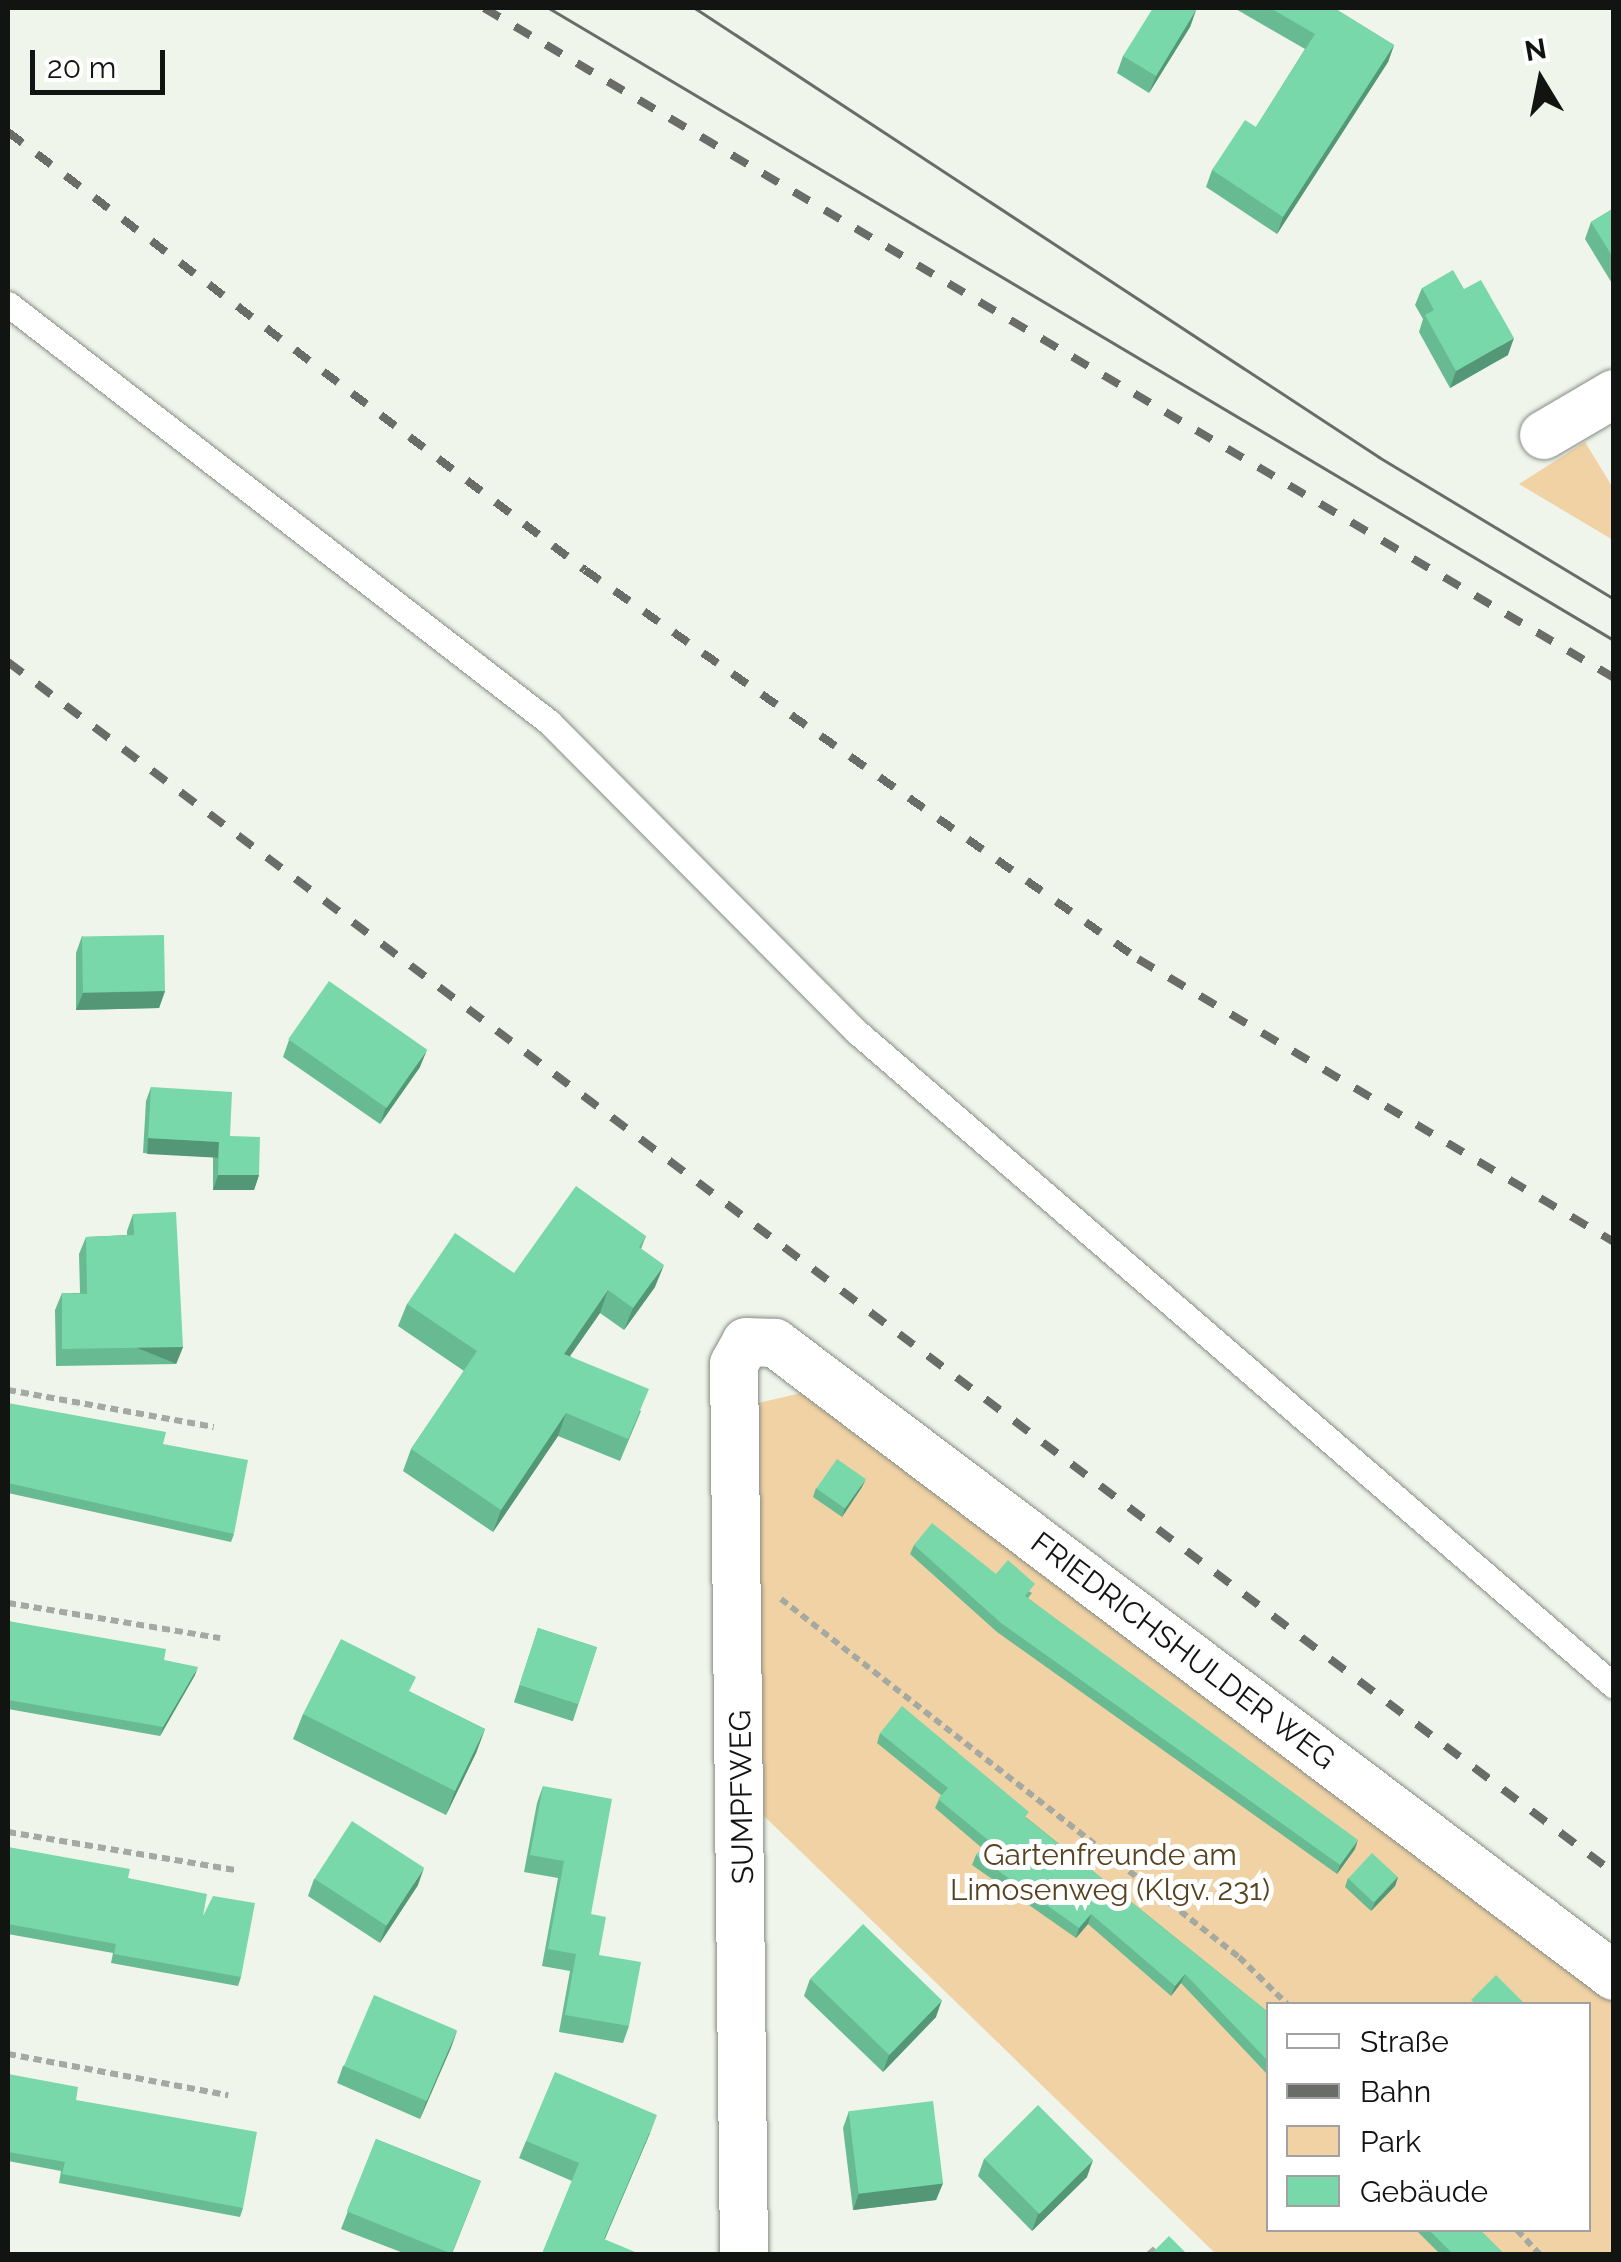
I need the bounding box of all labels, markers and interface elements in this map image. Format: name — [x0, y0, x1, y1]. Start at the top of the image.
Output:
scale bar — [35, 30, 170, 92]
north arrow — [1491, 30, 1591, 130]
text: N — [1522, 32, 1549, 68]
text: 20 m — [47, 50, 116, 85]
street label: FRIEDRICHSHULDER WEG — [1023, 1525, 1343, 1777]
street label: SUMPFWEG — [722, 1710, 762, 1884]
park label: Gartenfreunde am Limosenweg (Klgv. 231) — [950, 1837, 1270, 1908]
legend — [1266, 2002, 1591, 2232]
text: Straße — [1360, 2024, 1449, 2059]
text: Bahn — [1360, 2074, 1431, 2109]
text: Park — [1360, 2124, 1421, 2159]
text: Gebäude — [1360, 2174, 1488, 2209]

